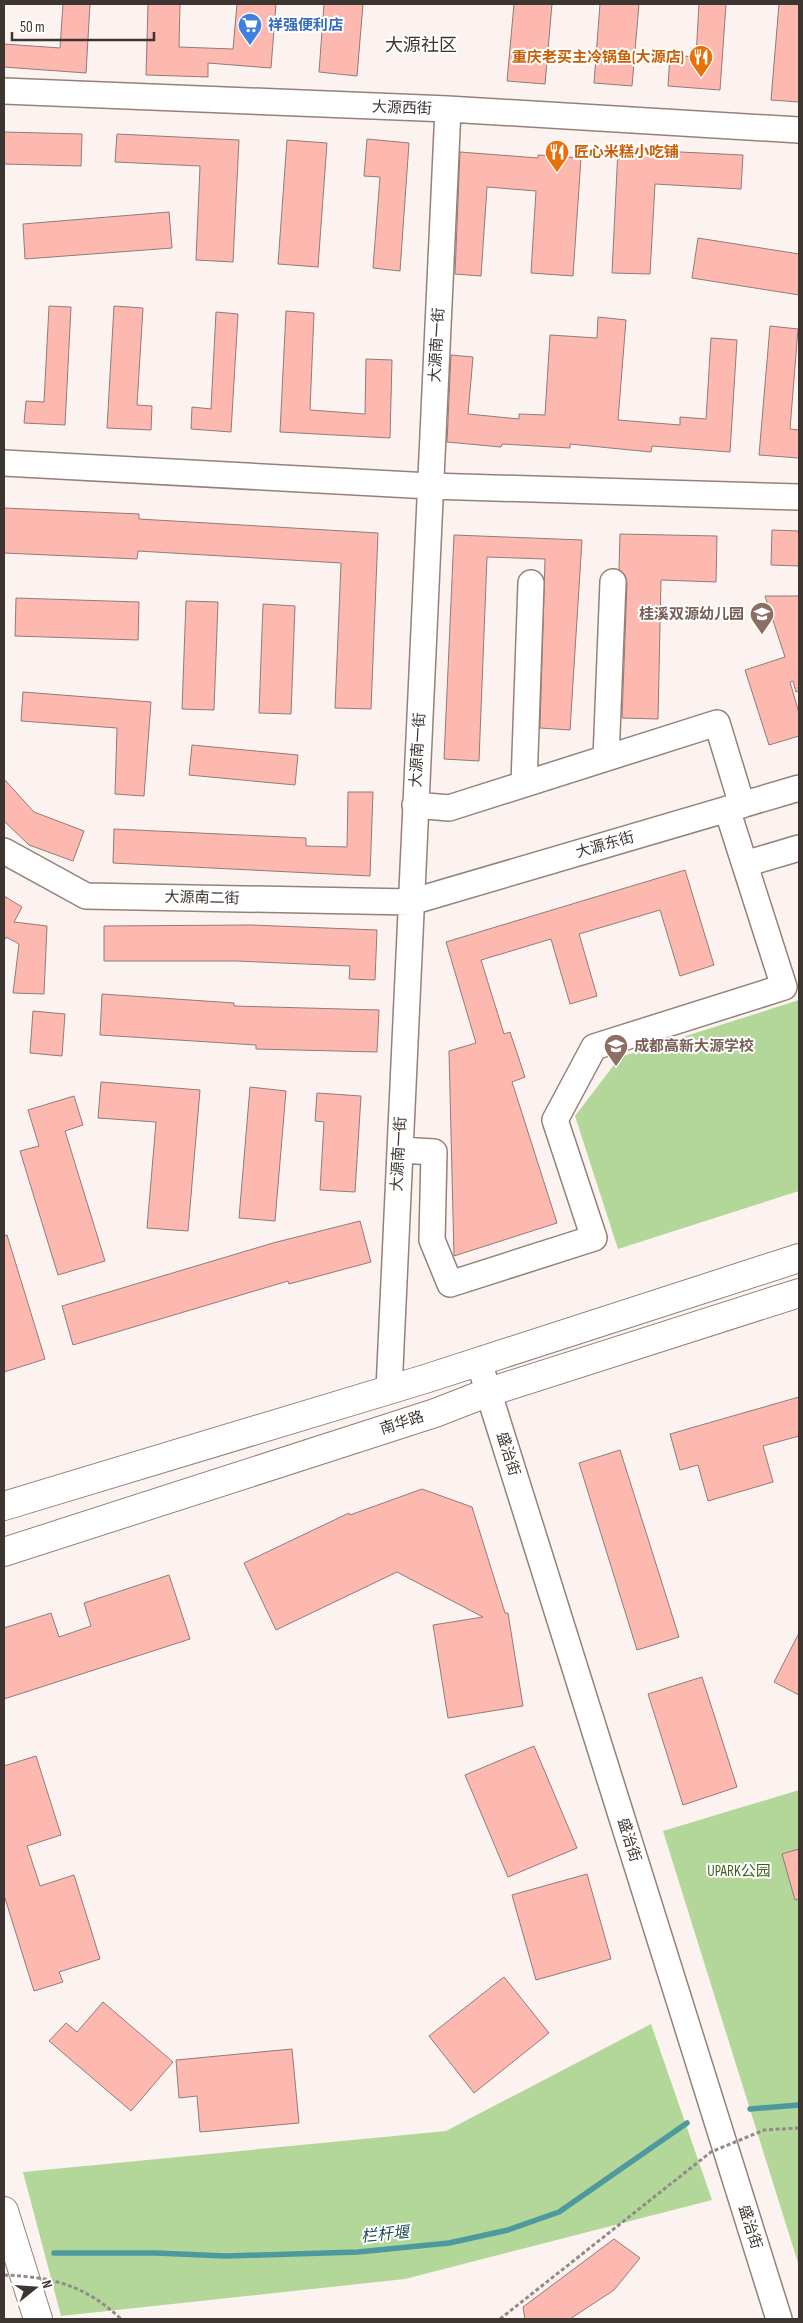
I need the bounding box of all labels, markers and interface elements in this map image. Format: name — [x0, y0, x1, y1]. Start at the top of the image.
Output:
scale bar — [12, 10, 155, 42]
supermarket icon: 祥强便利店 — [237, 12, 263, 46]
place label: 祥强便利店 — [268, 16, 343, 35]
text: 50 m — [20, 18, 45, 37]
district label: 大源社区 — [385, 35, 457, 56]
restaurant icon: 重庆老买主冷锅鱼(大源店) — [688, 44, 714, 78]
place label: 重庆老买主冷锅鱼(大源店) — [512, 48, 684, 67]
street label: 大源西街 — [372, 97, 432, 119]
restaurant icon: 匠心米糕小吃铺 — [544, 139, 570, 173]
place label: 匠心米糕小吃铺 — [574, 143, 679, 162]
street label: 大源南一街 — [426, 307, 448, 383]
school or university icon: 桂溪双源幼儿园 — [749, 601, 775, 635]
place label: 桂溪双源幼儿园 — [639, 605, 744, 624]
street label: 大源南一街 — [407, 712, 429, 788]
street label: 大源东街 — [574, 828, 636, 862]
street label: 大源南二街 — [164, 888, 240, 908]
school or university icon: 成都高新大源学校 — [603, 1033, 629, 1067]
place label: 成都高新大源学校 — [634, 1037, 754, 1056]
street label: 大源南一街 — [388, 1116, 410, 1192]
street label: 南华路 — [378, 1407, 426, 1439]
street label: 盛治街 — [492, 1430, 524, 1478]
street label: 盛治街 — [613, 1816, 645, 1864]
park label: UPARK公园 — [707, 1862, 771, 1881]
street label: 盛治街 — [734, 2203, 766, 2251]
water label: 栏杆堰 — [360, 2223, 413, 2247]
north arrow — [10, 2263, 60, 2313]
text: N — [38, 2278, 56, 2290]

